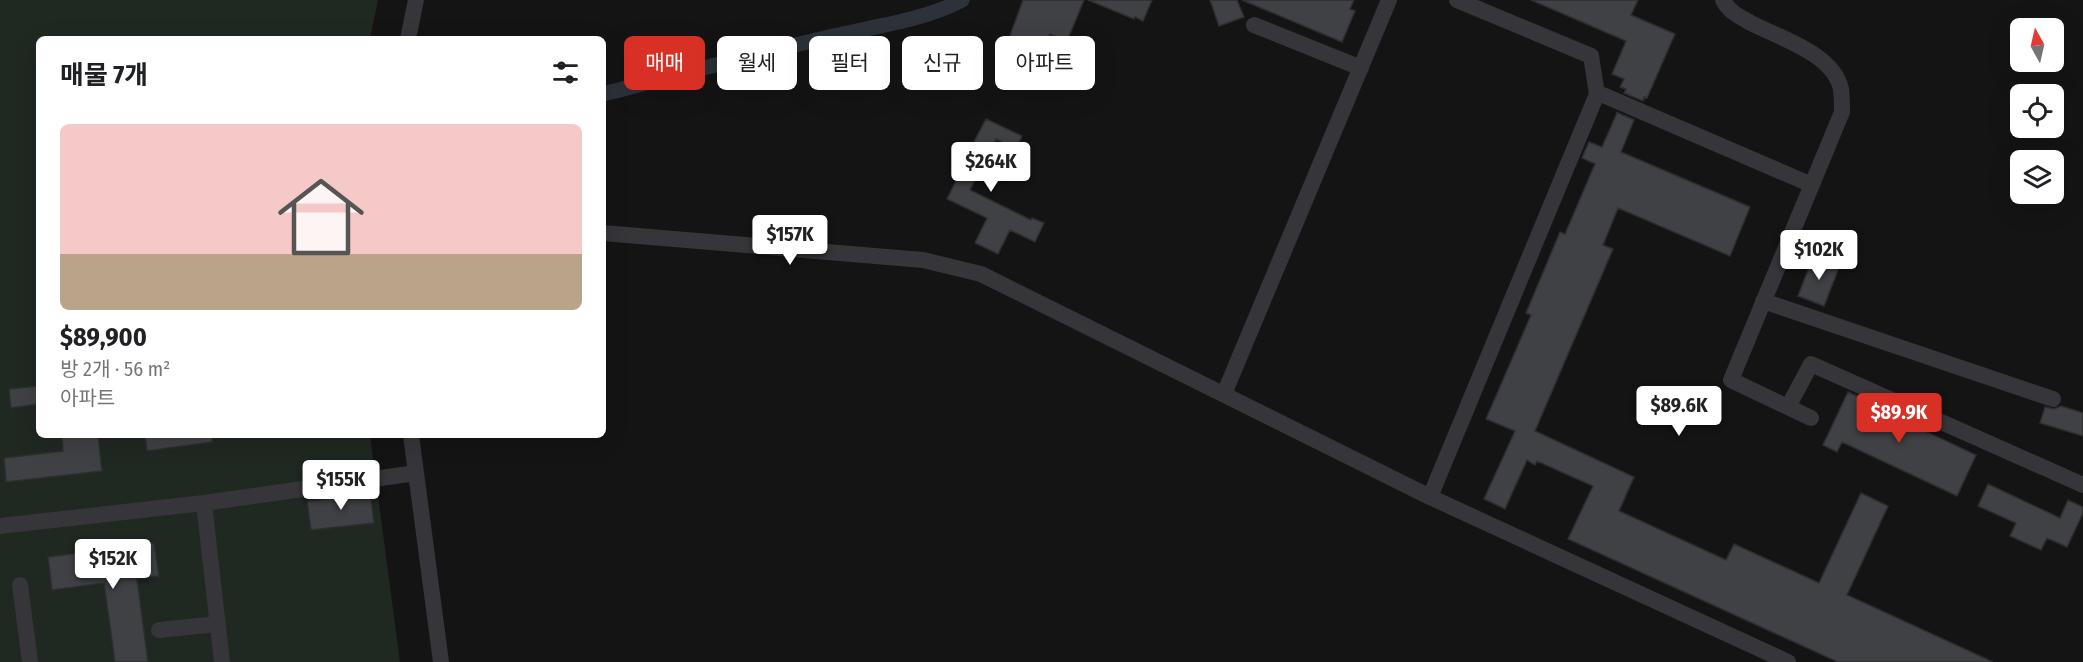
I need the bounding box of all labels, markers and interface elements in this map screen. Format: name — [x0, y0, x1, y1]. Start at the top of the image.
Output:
north arrow — [2010, 18, 2064, 72]
map controls — [2010, 18, 2064, 204]
chip: 매매 — [624, 36, 705, 90]
chip: 월세 — [717, 36, 797, 90]
chip: 필터 — [809, 36, 890, 90]
chip: 신규 — [902, 36, 983, 90]
chip: 아파트 — [995, 36, 1095, 90]
icon: filters — [549, 56, 582, 89]
text: 매물 7개 — [60, 60, 148, 91]
button: locate — [2010, 84, 2064, 138]
pin: $264K — [949, 142, 1033, 193]
text: $264K — [965, 149, 1017, 173]
button: layers — [2010, 150, 2064, 204]
icon: home — [267, 163, 375, 271]
pin: $157K — [748, 215, 832, 266]
text: $157K — [766, 222, 814, 246]
pin: $102K — [1777, 230, 1861, 281]
text: $102K — [1794, 237, 1844, 261]
text: $89,900 — [60, 322, 147, 353]
text: 방 2개 · 56 m² — [60, 357, 170, 381]
text: 아파트 — [60, 386, 115, 410]
pin: $89.6K — [1630, 386, 1728, 437]
text: $89.6K — [1650, 393, 1708, 417]
pin: $89.9K — [1850, 393, 1948, 444]
text: $89.9K — [1871, 400, 1927, 424]
pin: $155K — [299, 460, 383, 511]
text: $155K — [317, 467, 365, 491]
pin: $152K — [71, 539, 155, 590]
text: $152K — [89, 546, 137, 570]

